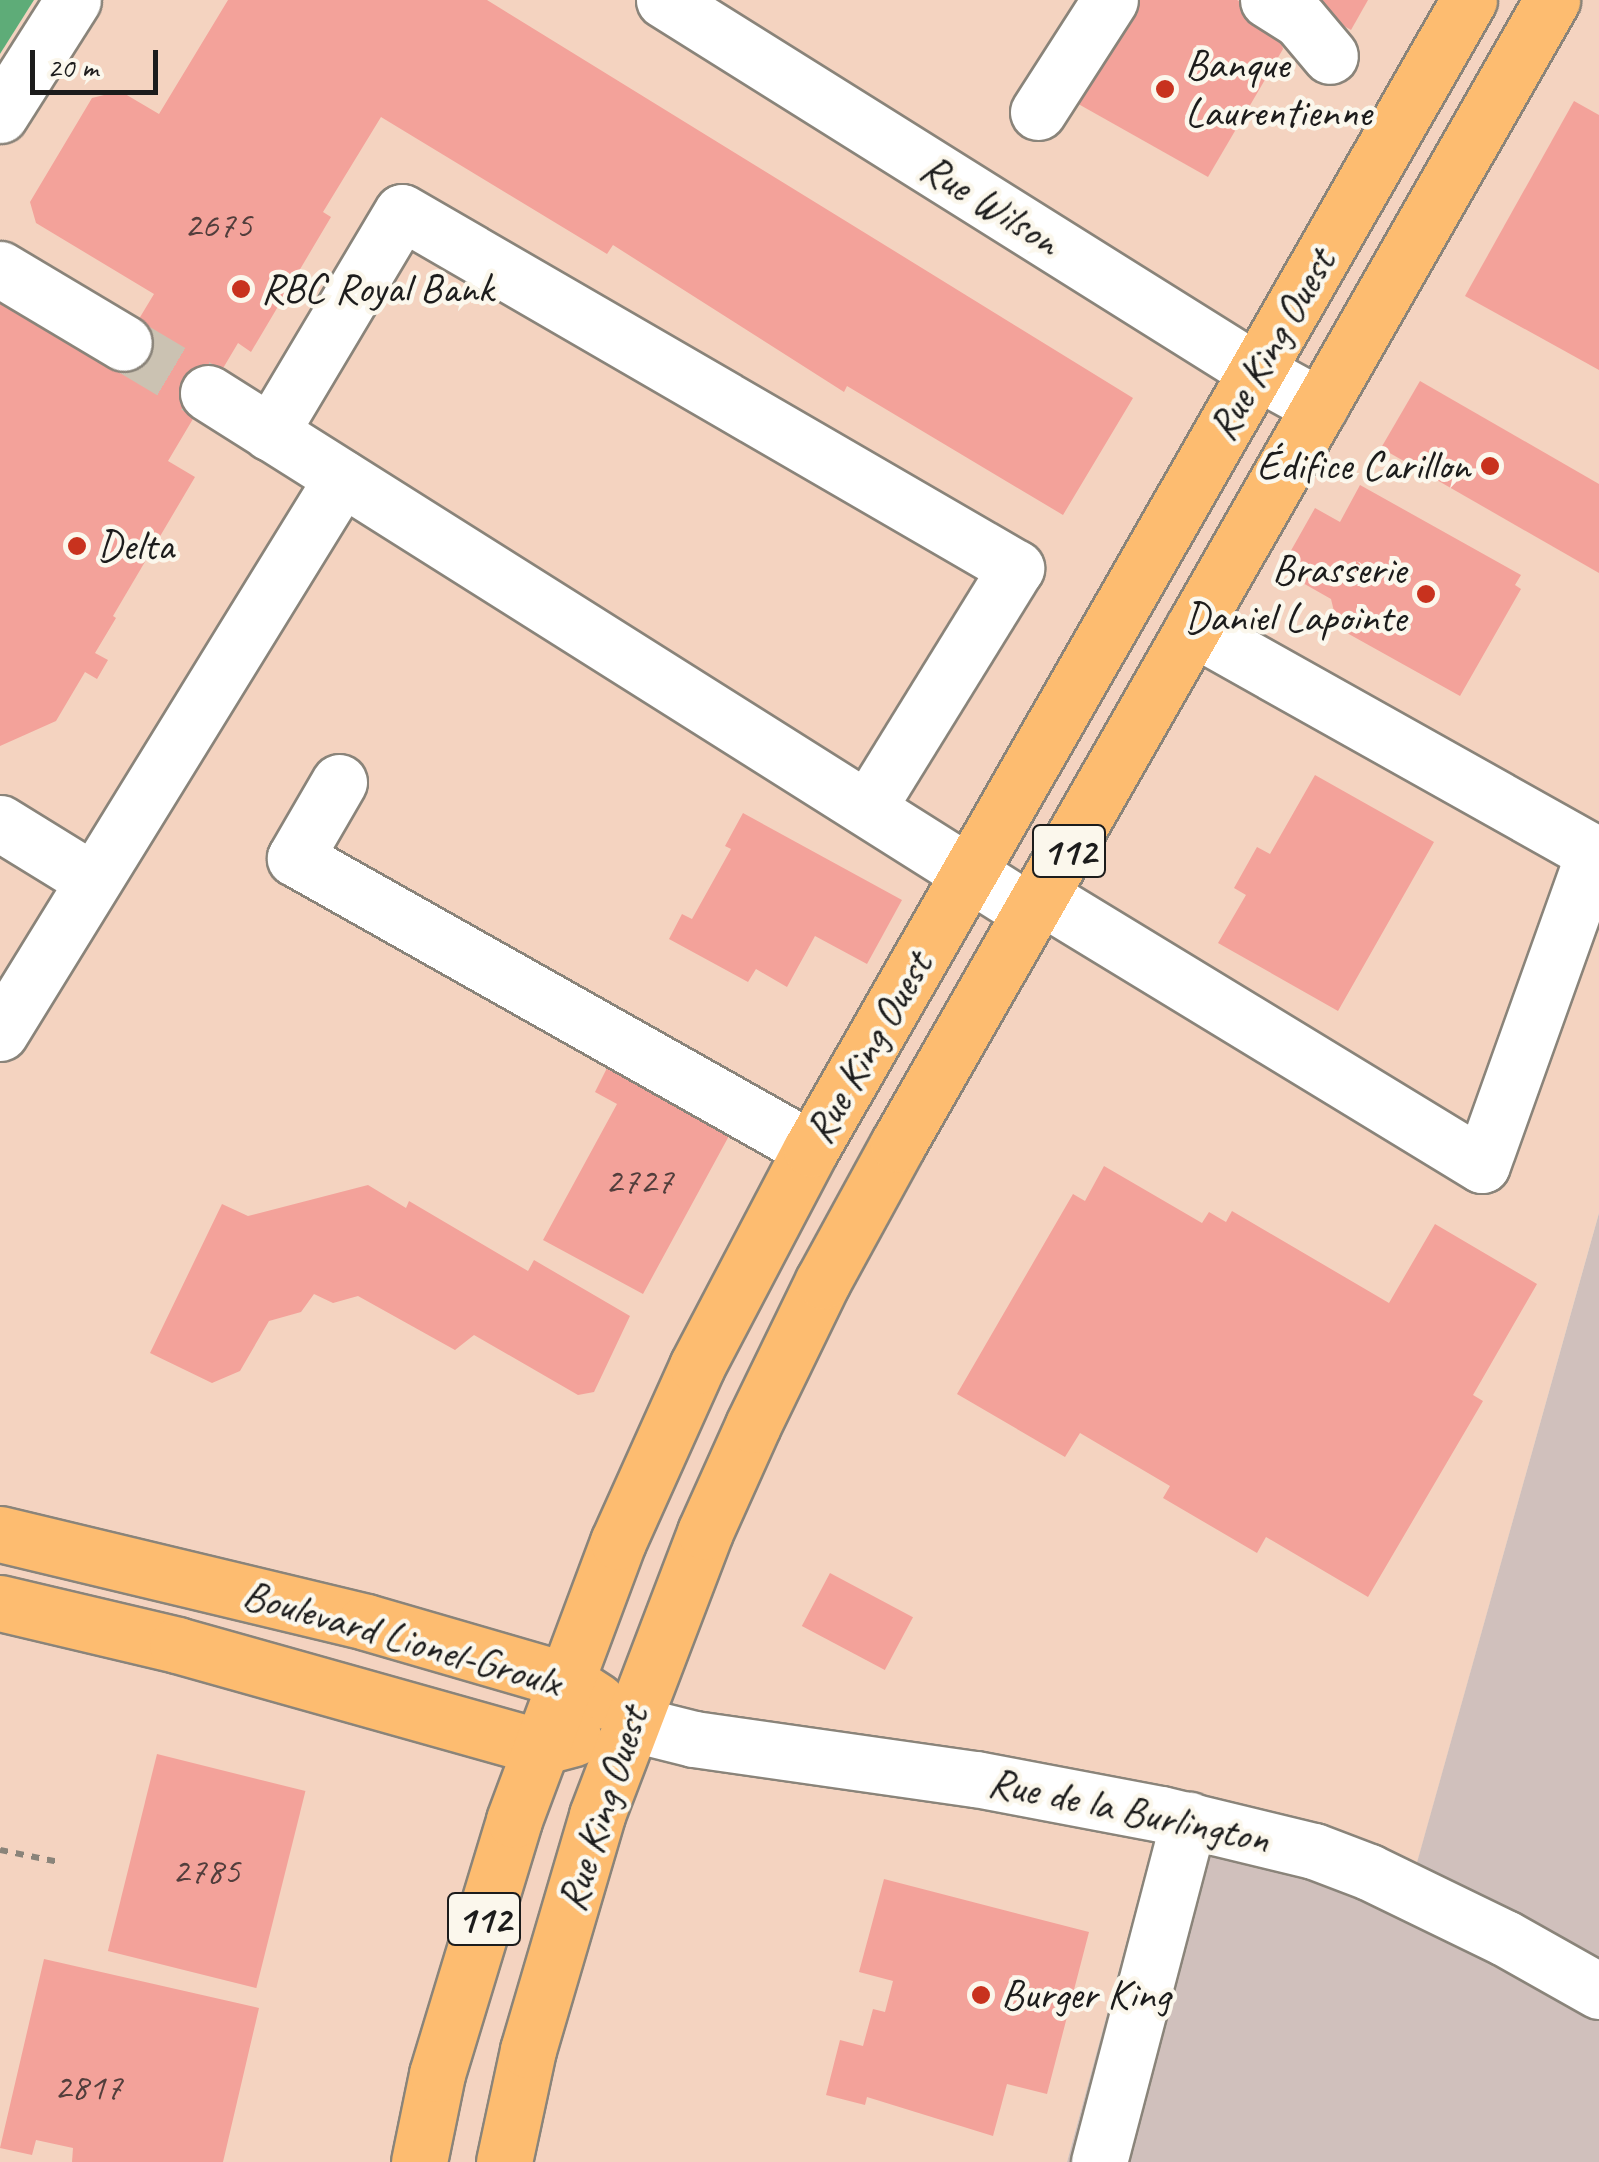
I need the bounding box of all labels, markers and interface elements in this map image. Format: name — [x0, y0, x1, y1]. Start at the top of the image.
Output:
scale bar — [35, 30, 162, 92]
place label: Banque Laurentienne — [1185, 40, 1371, 138]
text: 20 m — [47, 48, 98, 86]
marker: Banque Laurentienne — [1154, 78, 1176, 100]
street label: Rue Wilson — [911, 143, 1069, 267]
house number: 2675 — [184, 202, 252, 248]
street label: Rue King Ouest — [1197, 241, 1347, 449]
place label: RBC Royal Bank — [261, 264, 494, 314]
marker: RBC Royal Bank — [230, 278, 252, 300]
place label: Édifice Carillon — [1256, 441, 1470, 491]
marker: Édifice Carillon — [1479, 455, 1501, 477]
place label: Delta — [97, 521, 174, 571]
marker: Delta — [66, 535, 88, 557]
place label: Brasserie Daniel Lapointe — [1184, 545, 1406, 644]
marker: Brasserie Daniel Lapointe — [1415, 583, 1437, 605]
road number: 112 — [1032, 816, 1106, 886]
street label: Rue King Ouest — [794, 944, 944, 1152]
house number: 2727 — [605, 1158, 673, 1204]
street label: Boulevard Lionel-Groulx — [237, 1569, 567, 1709]
street label: Rue King Ouest — [546, 1700, 660, 1918]
street label: Rue de la Burlington — [984, 1757, 1274, 1865]
house number: 2785 — [172, 1848, 240, 1894]
road number: 112 — [446, 1884, 522, 1954]
place label: Burger King — [1001, 1970, 1170, 2020]
marker: Burger King — [970, 1984, 992, 2006]
house number: 2817 — [54, 2064, 122, 2110]

